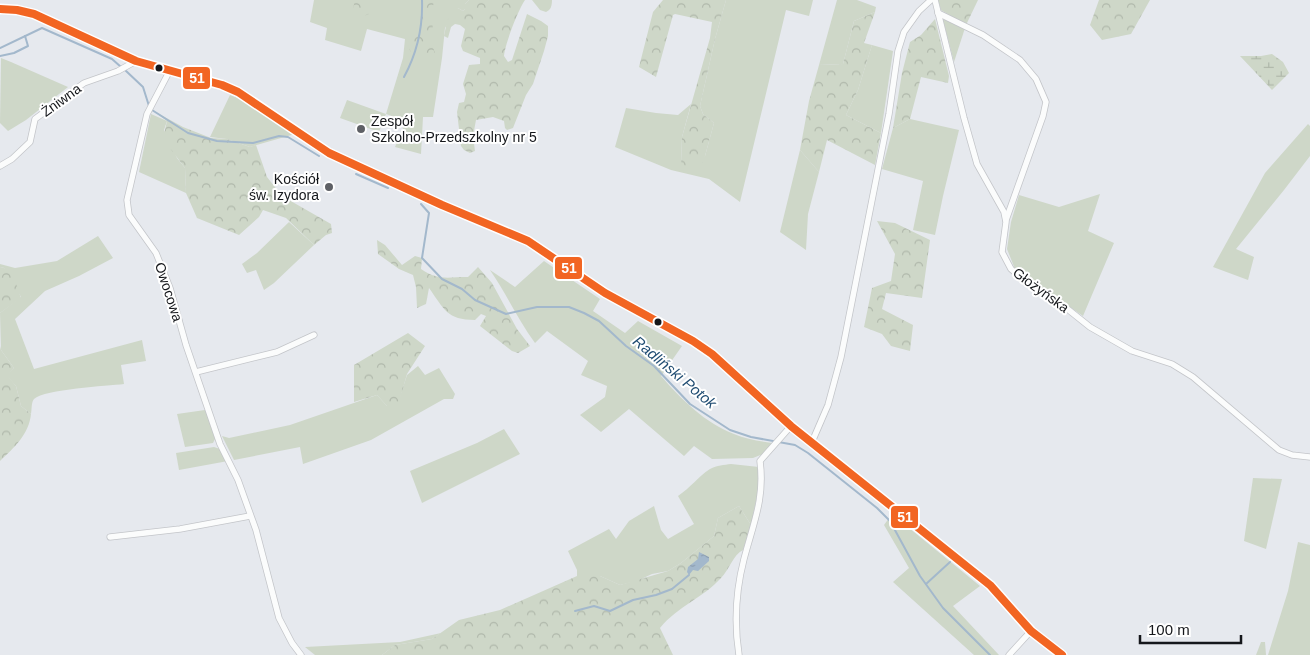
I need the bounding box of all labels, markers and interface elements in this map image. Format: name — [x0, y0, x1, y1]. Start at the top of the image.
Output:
unlabelled marker — [154, 63, 164, 73]
line badge: 51 — [182, 66, 211, 90]
text: 51 — [189, 70, 205, 86]
street label: Żniwna — [37, 79, 84, 120]
place label: Zespół Szkolno-Przedszkolny nr 5 — [371, 113, 537, 145]
marker: Zespół Szkolno-Przedszkolny nr 5 — [355, 123, 367, 135]
place label: Kościół św. Izydora — [249, 171, 320, 203]
marker: Kościół św. Izydora — [323, 181, 335, 193]
line badge: 51 — [554, 256, 583, 280]
street label: Owocowa — [152, 260, 186, 324]
text: 51 — [561, 260, 577, 276]
street label: Głożyńska — [1010, 264, 1072, 316]
unlabelled marker — [653, 317, 663, 327]
water label: Radliński Potok — [630, 332, 721, 413]
line badge: 51 — [890, 505, 919, 529]
text: 51 — [897, 509, 913, 525]
scale bar — [1140, 612, 1241, 644]
text: 100 m — [1148, 621, 1190, 638]

